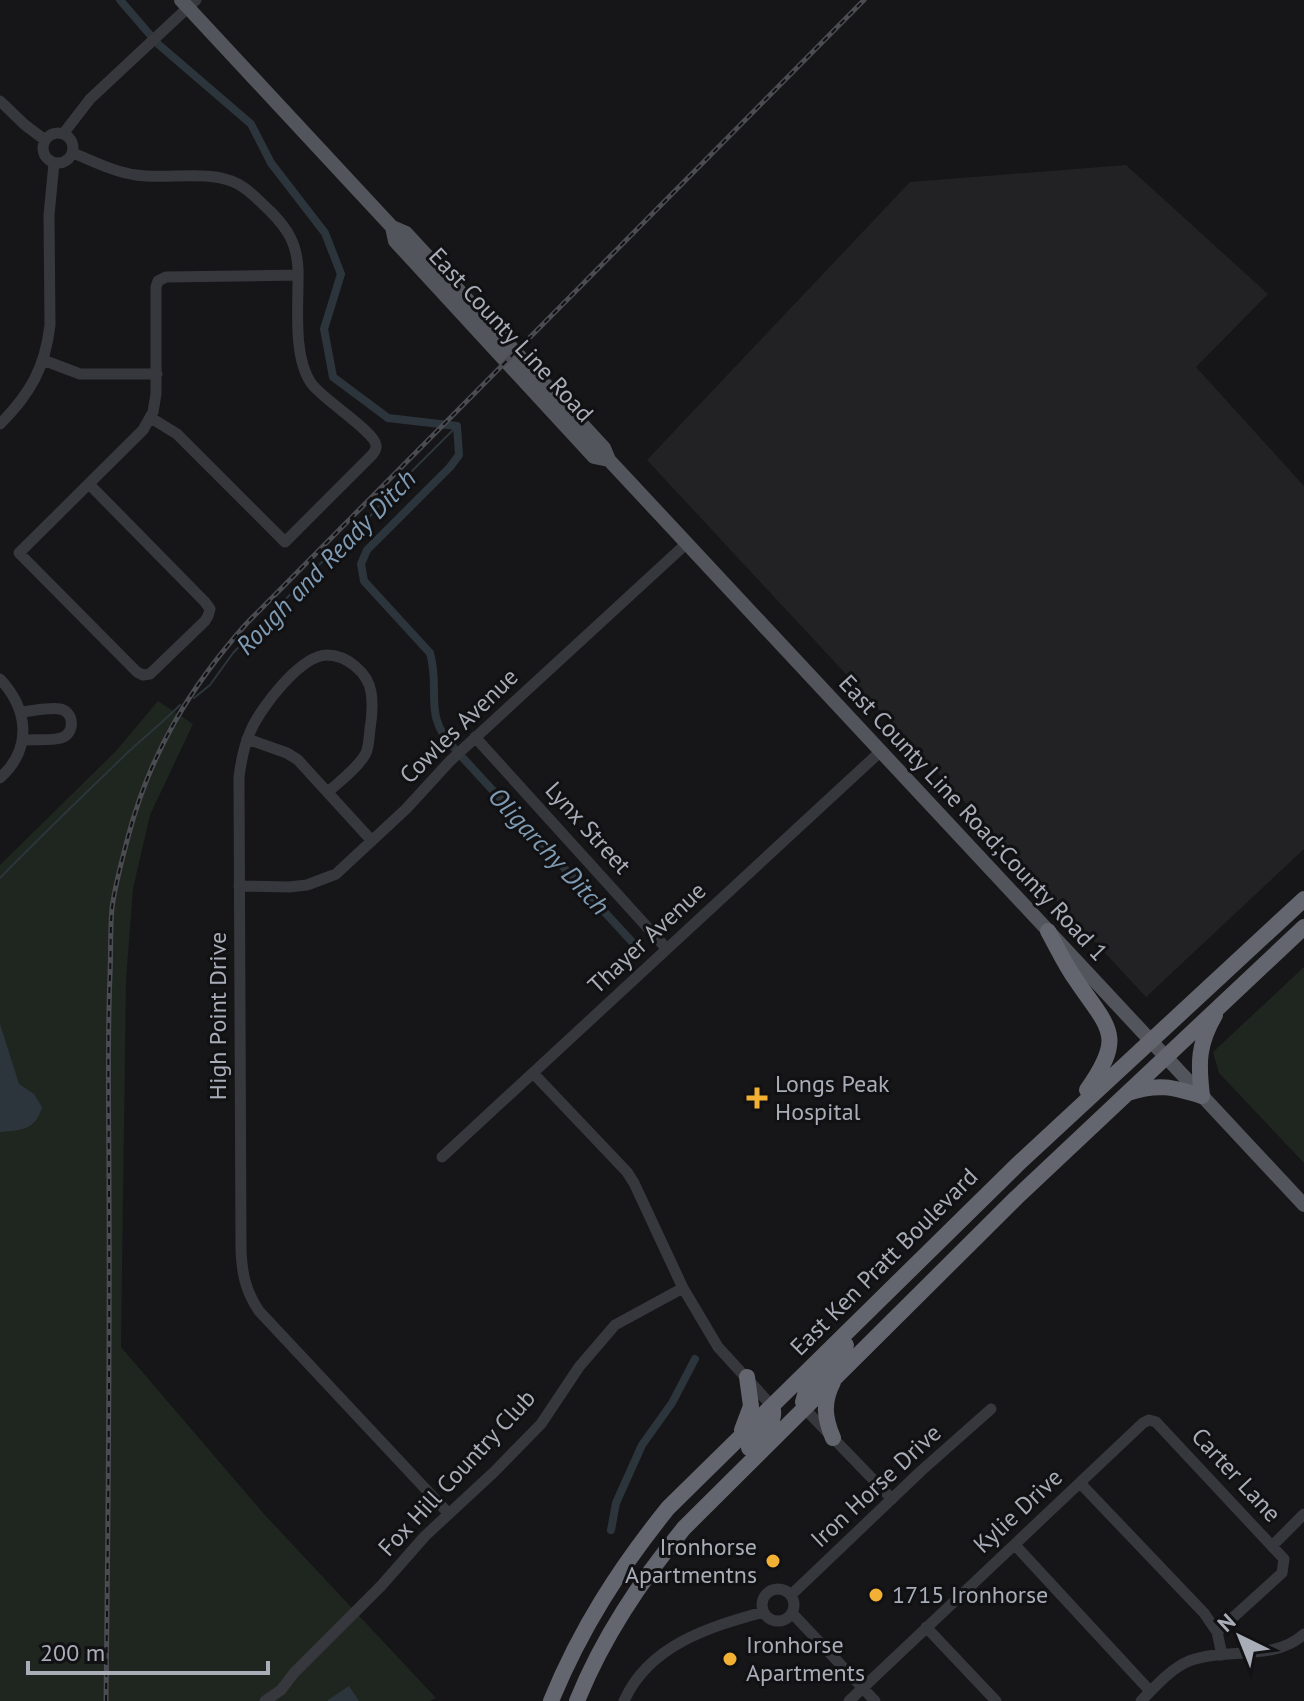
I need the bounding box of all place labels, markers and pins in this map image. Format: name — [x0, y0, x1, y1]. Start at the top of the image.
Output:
place label: Longs Peak Hospital — [775, 1068, 890, 1127]
marker: Longs Peak Hospital — [746, 1087, 768, 1109]
place label: Ironhorse Apartmentns — [625, 1531, 757, 1590]
marker: Ironhorse Apartmentns — [764, 1552, 782, 1570]
place label: 1715 Ironhorse — [892, 1579, 1048, 1610]
marker: 1715 Ironhorse — [867, 1586, 885, 1604]
place label: Ironhorse Apartments — [746, 1629, 865, 1688]
marker: Ironhorse Apartments — [721, 1650, 739, 1668]

